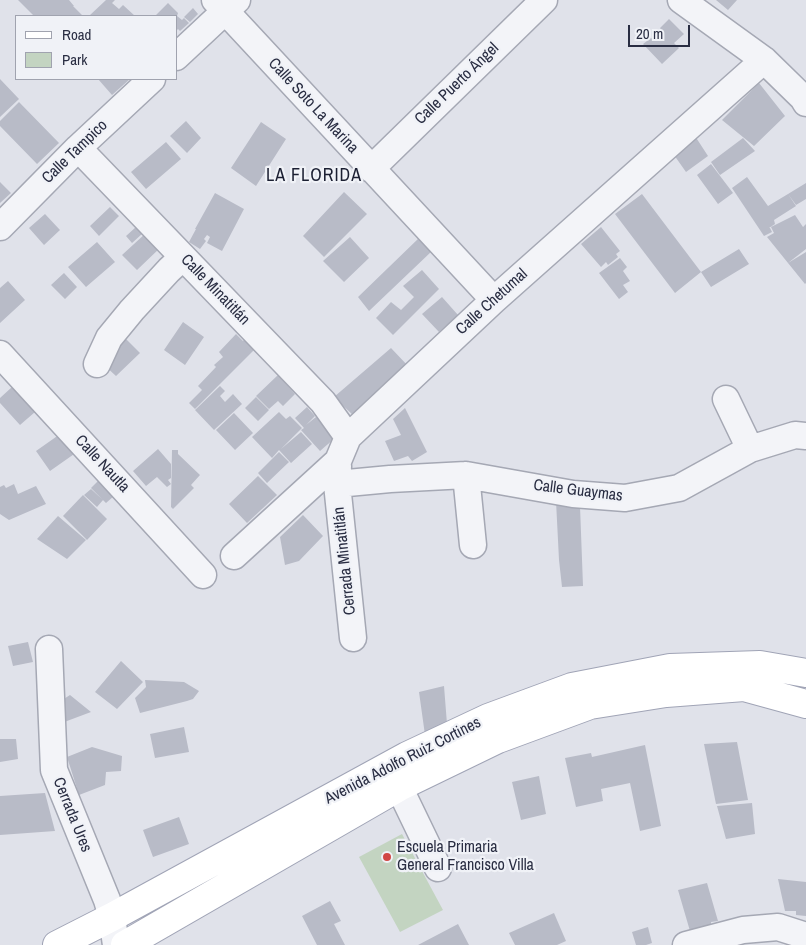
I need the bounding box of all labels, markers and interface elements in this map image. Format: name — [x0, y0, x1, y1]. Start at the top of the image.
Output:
legend — [15, 15, 178, 80]
scale bar — [631, 15, 694, 47]
text: 20 m — [636, 23, 663, 44]
text: Road — [62, 24, 91, 45]
street label: Calle Puerto Ángel — [411, 39, 503, 129]
text: Park — [62, 49, 87, 70]
street label: Calle Soto La Marina — [264, 54, 362, 158]
street label: Calle Tampico — [38, 116, 112, 188]
district label: LA FLORIDA — [265, 165, 363, 187]
street label: Calle Minatitlán — [176, 251, 254, 329]
street label: Calle Chetumal — [452, 265, 532, 339]
street label: Calle Nautla — [71, 431, 133, 497]
street label: Calle Guaymas — [532, 476, 624, 506]
street label: Cerrada Minatitlán — [330, 506, 360, 616]
street label: Avenida Adolfo Ruiz Cortines — [322, 713, 484, 809]
street label: Cerrada Ures — [48, 775, 96, 855]
place label: Escuela Primaria General Francisco Villa — [397, 838, 534, 876]
marker: Escuela Primaria General Francisco Villa — [381, 851, 393, 863]

